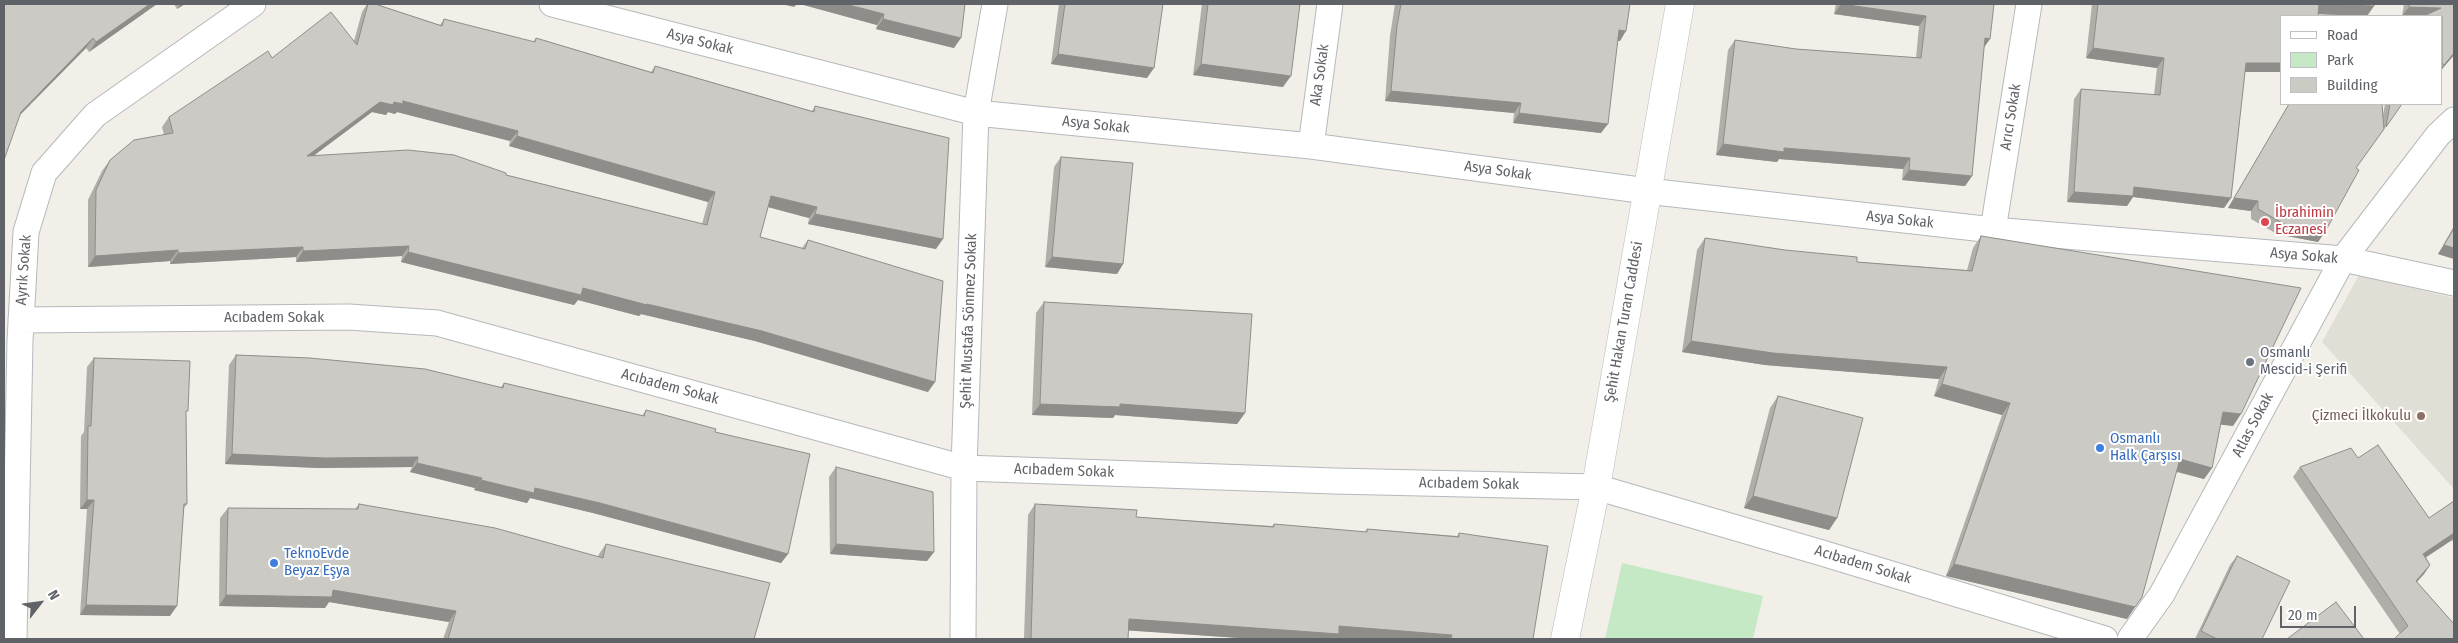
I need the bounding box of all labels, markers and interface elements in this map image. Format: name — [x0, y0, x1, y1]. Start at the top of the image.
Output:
legend — [2280, 15, 2443, 105]
street label: Asya Sokak — [665, 25, 735, 59]
text: Road — [2327, 26, 2358, 44]
street label: Aka Sokak — [1307, 43, 1333, 107]
text: Park — [2327, 51, 2354, 69]
text: Building — [2327, 76, 2378, 94]
street label: Arıcı Sokak — [1997, 82, 2025, 152]
street label: Asya Sokak — [1061, 113, 1131, 137]
street label: Asya Sokak — [1463, 157, 1533, 185]
place label: İbrahimin Eczanesi — [2275, 204, 2334, 239]
street label: Asya Sokak — [1865, 208, 1935, 232]
marker: İbrahimin Eczanesi — [2259, 216, 2271, 228]
street label: Şehit Mustafa Sönmez Sokak — [957, 233, 981, 409]
street label: Ayrık Sokak — [13, 234, 35, 306]
street label: Şehit Hakan Turan Caddesi — [1601, 240, 1647, 404]
street label: Asya Sokak — [2269, 244, 2339, 268]
street label: Acıbadem Sokak — [224, 309, 324, 327]
place label: Osmanlı Mescid-i Şerifi — [2260, 344, 2347, 379]
marker: Osmanlı Mescid-i Şerifi — [2244, 356, 2256, 368]
street label: Acıbadem Sokak — [619, 365, 721, 409]
street label: Atlas Sokak — [2229, 390, 2277, 460]
place label: Çizmeci İlkokulu — [2312, 407, 2411, 425]
marker: Çizmeci İlkokulu — [2415, 410, 2427, 422]
place label: Osmanlı Halk Çarşısı — [2110, 430, 2181, 465]
marker: Osmanlı Halk Çarşısı — [2094, 442, 2106, 454]
street label: Acıbadem Sokak — [1014, 460, 1114, 482]
street label: Acıbadem Sokak — [1419, 474, 1519, 494]
street label: Acıbadem Sokak — [1812, 542, 1914, 588]
place label: TeknoEvde Beyaz Eşya — [284, 545, 350, 580]
marker: TeknoEvde Beyaz Eşya — [268, 557, 280, 569]
north arrow — [15, 578, 65, 628]
text: N — [44, 587, 63, 603]
scale bar — [2283, 596, 2359, 628]
text: 20 m — [2288, 606, 2318, 624]

